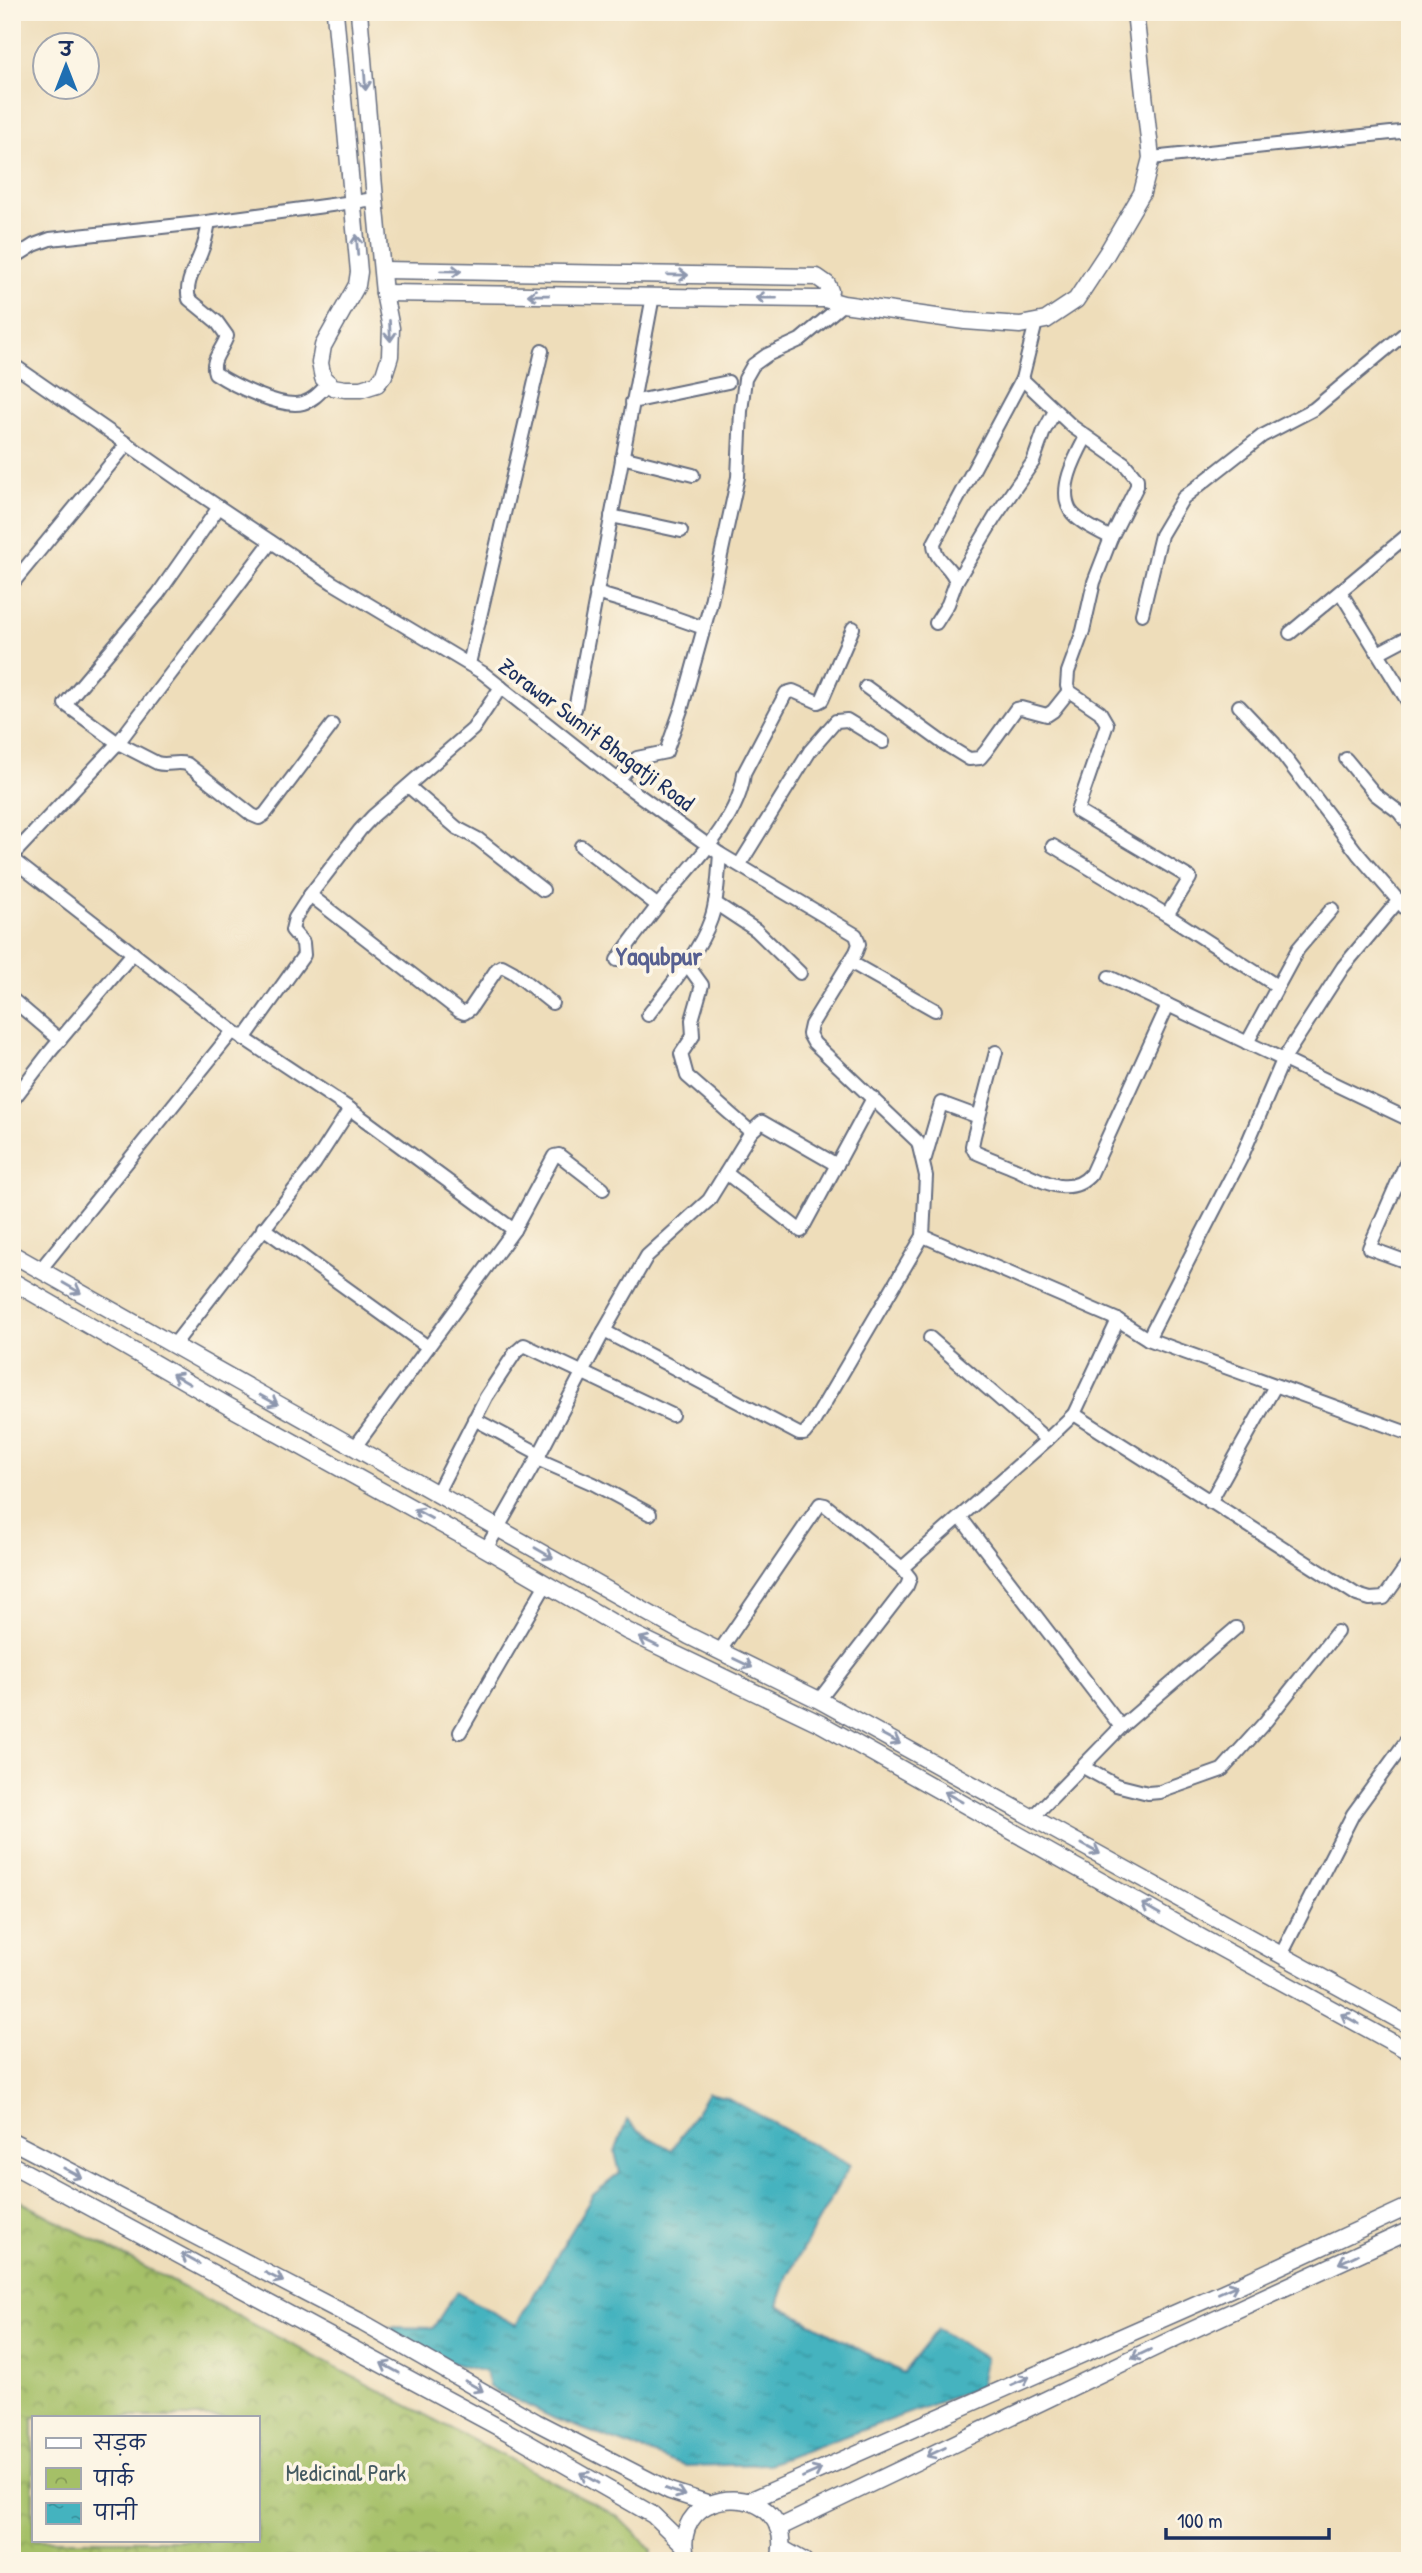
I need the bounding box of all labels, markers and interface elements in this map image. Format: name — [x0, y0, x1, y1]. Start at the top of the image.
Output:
north arrow — [32, 32, 102, 102]
text: उ — [58, 36, 75, 62]
one-way arrow — [359, 68, 372, 91]
one-way arrow — [350, 235, 363, 257]
one-way arrow — [439, 264, 462, 278]
one-way arrow — [667, 268, 690, 282]
one-way arrow — [527, 288, 550, 301]
one-way arrow — [755, 291, 778, 305]
one-way arrow — [384, 319, 397, 342]
street label: Zorawar Sumit Bhagatji Road — [493, 650, 701, 818]
district label: Yaqubpur — [616, 938, 703, 974]
one-way arrow — [61, 1281, 81, 1295]
one-way arrow — [172, 1372, 192, 1386]
one-way arrow — [259, 1393, 279, 1407]
one-way arrow — [413, 1507, 433, 1521]
one-way arrow — [533, 1546, 553, 1560]
one-way arrow — [639, 1635, 660, 1648]
one-way arrow — [732, 1657, 753, 1670]
one-way arrow — [880, 1733, 901, 1747]
one-way arrow — [943, 1790, 963, 1804]
one-way arrow — [1080, 1842, 1100, 1856]
one-way arrow — [1141, 1902, 1161, 1916]
one-way arrow — [1340, 2012, 1361, 2025]
one-way arrow — [62, 2166, 82, 2180]
one-way arrow — [180, 2252, 200, 2266]
one-way arrow — [1338, 2252, 1359, 2266]
one-way arrow — [264, 2271, 284, 2285]
one-way arrow — [1217, 2282, 1238, 2295]
one-way arrow — [1131, 2348, 1152, 2361]
one-way arrow — [380, 2361, 400, 2375]
one-way arrow — [1009, 2374, 1030, 2387]
one-way arrow — [464, 2380, 484, 2394]
legend — [32, 2416, 259, 2542]
text: सड़क — [93, 2428, 147, 2457]
one-way arrow — [926, 2446, 947, 2460]
park label: Medicinal Park — [286, 2457, 407, 2488]
text: पार्क — [93, 2462, 135, 2493]
one-way arrow — [801, 2466, 822, 2479]
one-way arrow — [579, 2471, 599, 2485]
one-way arrow — [664, 2487, 686, 2499]
scale bar — [1166, 2496, 1329, 2540]
text: पानी — [93, 2497, 139, 2527]
text: 100 m — [1177, 2506, 1223, 2535]

